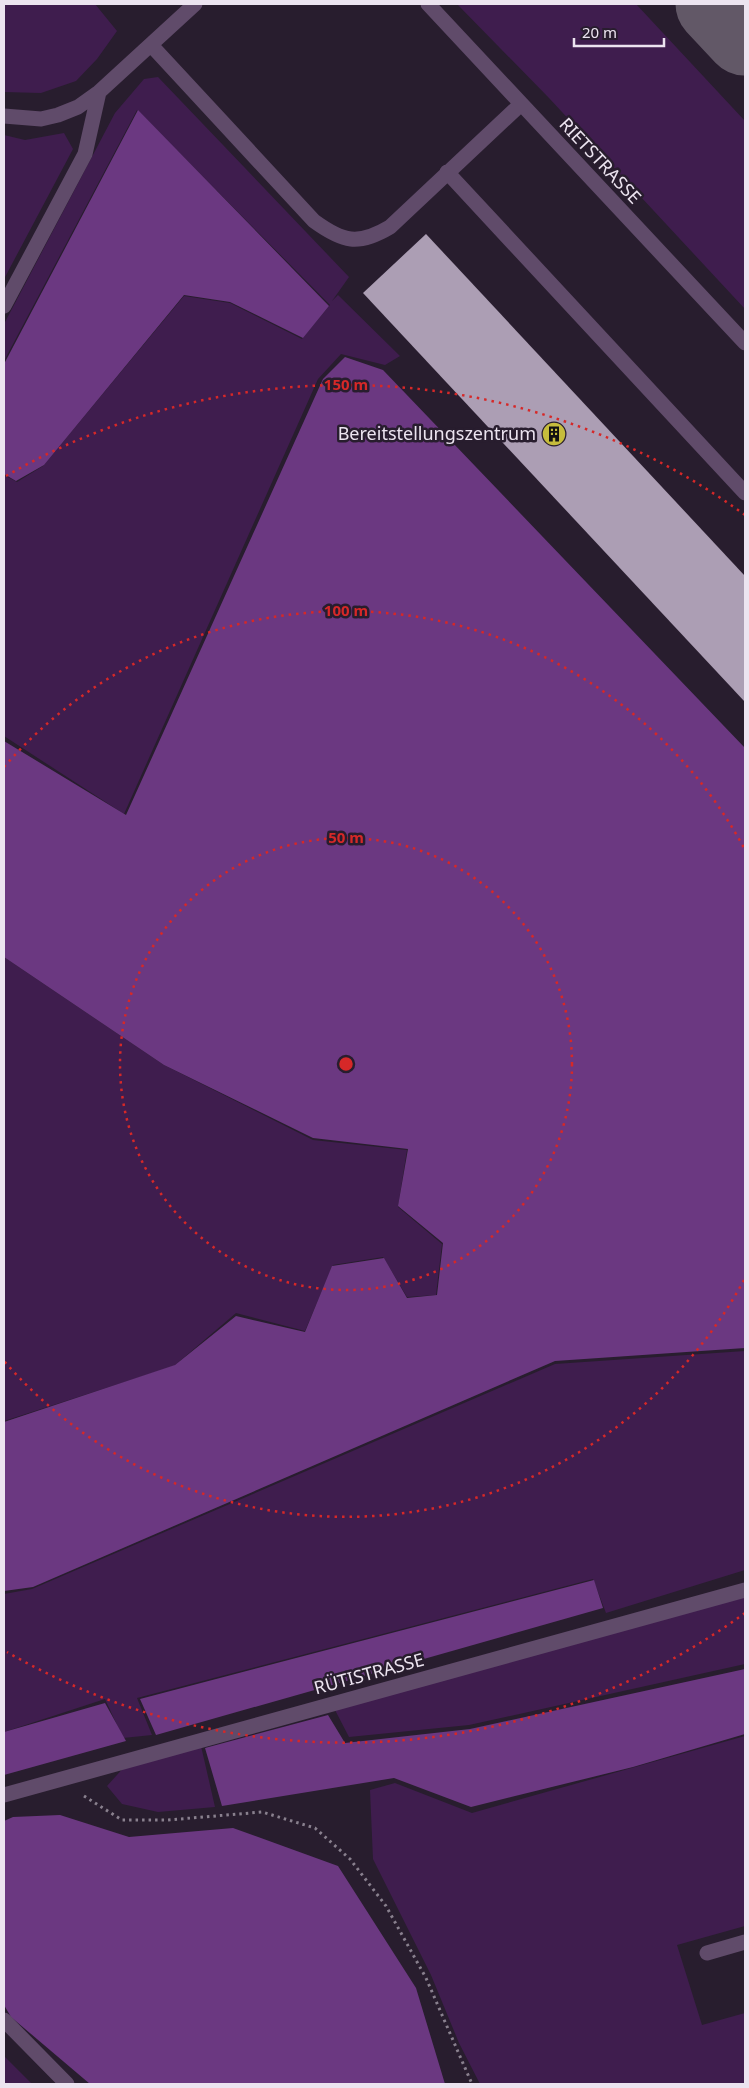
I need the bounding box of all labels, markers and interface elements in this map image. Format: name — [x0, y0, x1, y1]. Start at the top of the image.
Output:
scale bar — [574, 15, 664, 47]
text: 20 m — [582, 22, 617, 42]
street label: RIETSTRASSE — [555, 112, 647, 209]
text: 150 m — [324, 374, 368, 394]
place label: Bereitstellungszentrum — [338, 421, 536, 445]
building icon: Bereitstellungszentrum — [541, 421, 567, 447]
text: 100 m — [324, 600, 368, 620]
text: 50 m — [328, 827, 364, 847]
centre of rings — [337, 1055, 355, 1073]
street label: RÜTISTRASSE — [311, 1647, 426, 1699]

